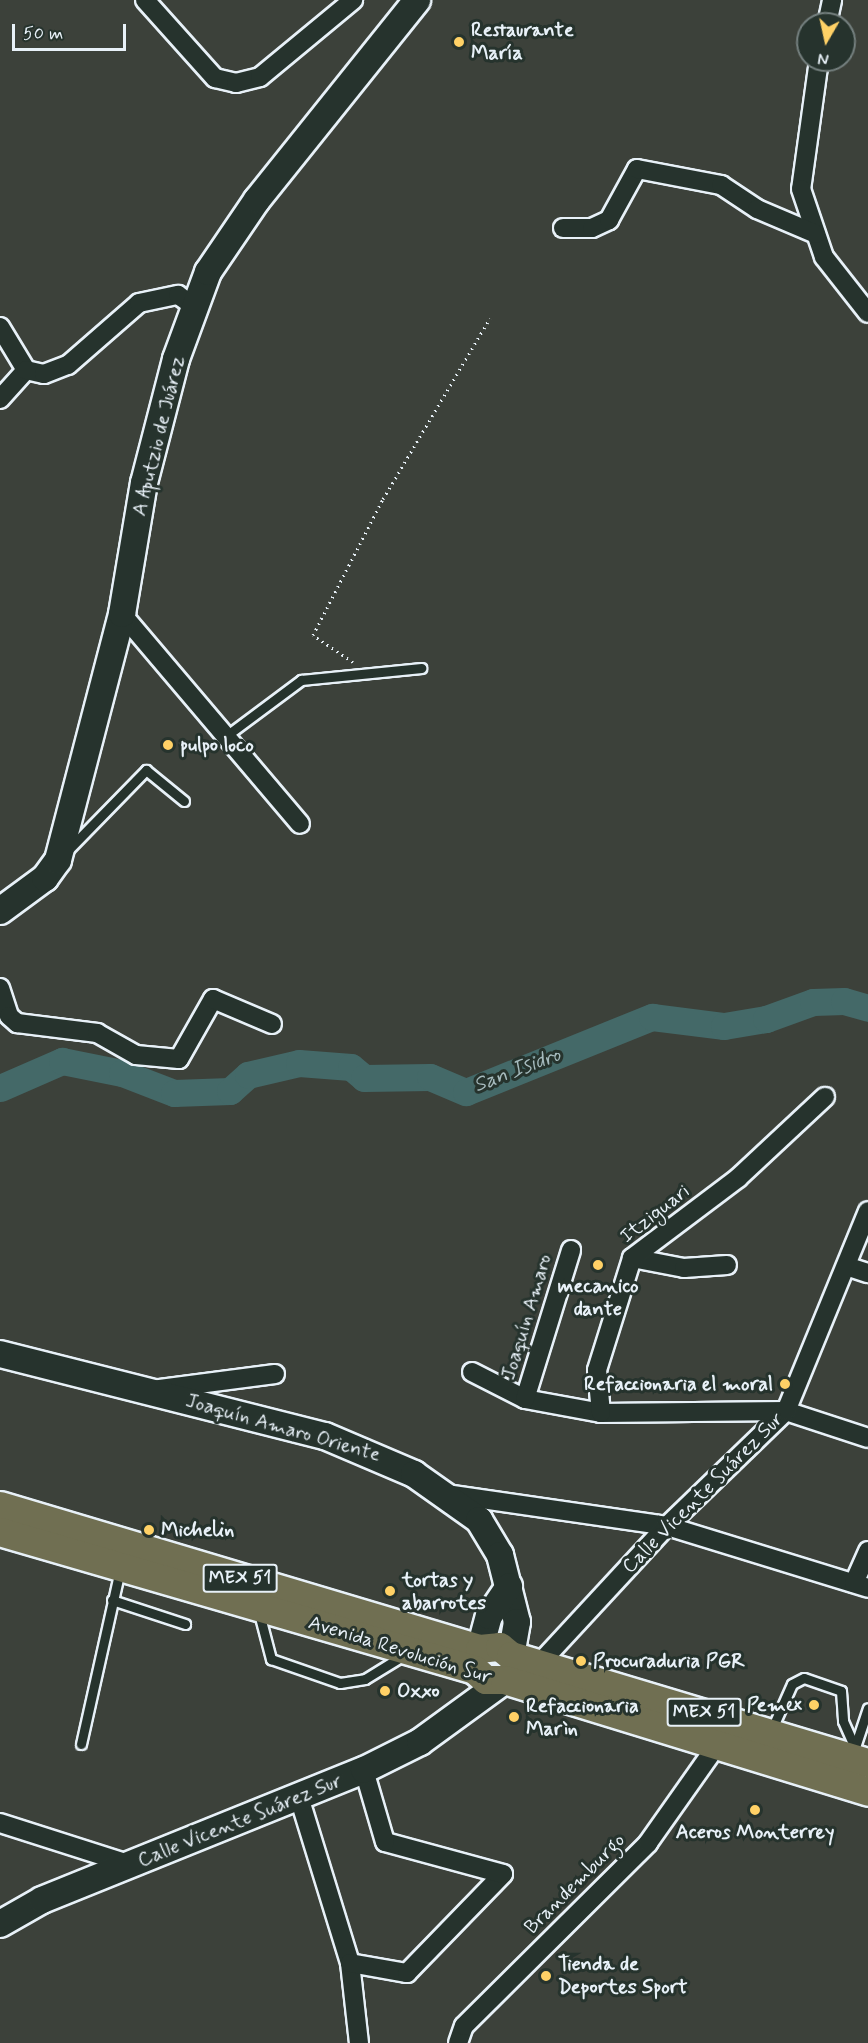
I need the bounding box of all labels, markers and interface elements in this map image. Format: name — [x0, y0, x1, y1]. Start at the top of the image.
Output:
scale bar — [15, 12, 129, 50]
north arrow — [796, 12, 856, 72]
place label: Restaurante María — [471, 19, 574, 66]
text: 50 m — [23, 22, 63, 46]
marker: Restaurante María — [452, 35, 466, 49]
text: N — [817, 47, 830, 70]
street label: A Aputzio de Juárez — [127, 352, 191, 520]
place label: pulpo loco — [180, 733, 254, 757]
marker: pulpo loco — [161, 738, 175, 752]
water label: San Isidro — [469, 1042, 565, 1098]
street label: Itziguari — [615, 1179, 695, 1249]
street label: Joaquín Amaro — [497, 1253, 557, 1381]
marker: mecanico dante — [591, 1258, 605, 1272]
place label: mecanico dante — [557, 1274, 639, 1321]
place label: Refaccionaria el moral — [589, 1372, 773, 1396]
marker: Refaccionaria el moral — [778, 1377, 792, 1391]
street label: Joaquín Amaro Oriente — [185, 1389, 381, 1467]
street label: Calle Vicente Suárez Sur — [618, 1408, 788, 1578]
place label: Michelin — [161, 1518, 234, 1542]
marker: Michelin — [142, 1523, 156, 1537]
road number: MEX 51 — [202, 1563, 278, 1593]
place label: tortas y abarrotes — [402, 1568, 486, 1615]
marker: tortas y abarrotes — [383, 1584, 397, 1598]
street label: Avenida Revolución Sur — [304, 1610, 496, 1690]
place label: Procuraduria PGR — [593, 1649, 745, 1673]
marker: Procuraduria PGR — [574, 1654, 588, 1668]
place label: Oxxo — [397, 1679, 440, 1703]
marker: Oxxo — [378, 1684, 392, 1698]
place label: Pemex — [747, 1693, 802, 1717]
place label: Refaccionaria Marìn — [526, 1694, 639, 1741]
road number: MEX 51 — [666, 1697, 742, 1727]
marker: Pemex — [807, 1698, 821, 1712]
marker: Refaccionaria Marìn — [507, 1710, 521, 1724]
street label: Calle Vicente Suárez Sur — [135, 1769, 345, 1873]
marker: Aceros Monterrey — [748, 1803, 762, 1817]
place label: Aceros Monterrey — [680, 1820, 830, 1844]
street label: Brandemburgo — [520, 1829, 630, 1939]
place label: Tienda de Deportes Sport — [558, 1952, 691, 1999]
marker: Tienda de Deportes Sport — [539, 1969, 553, 1983]

